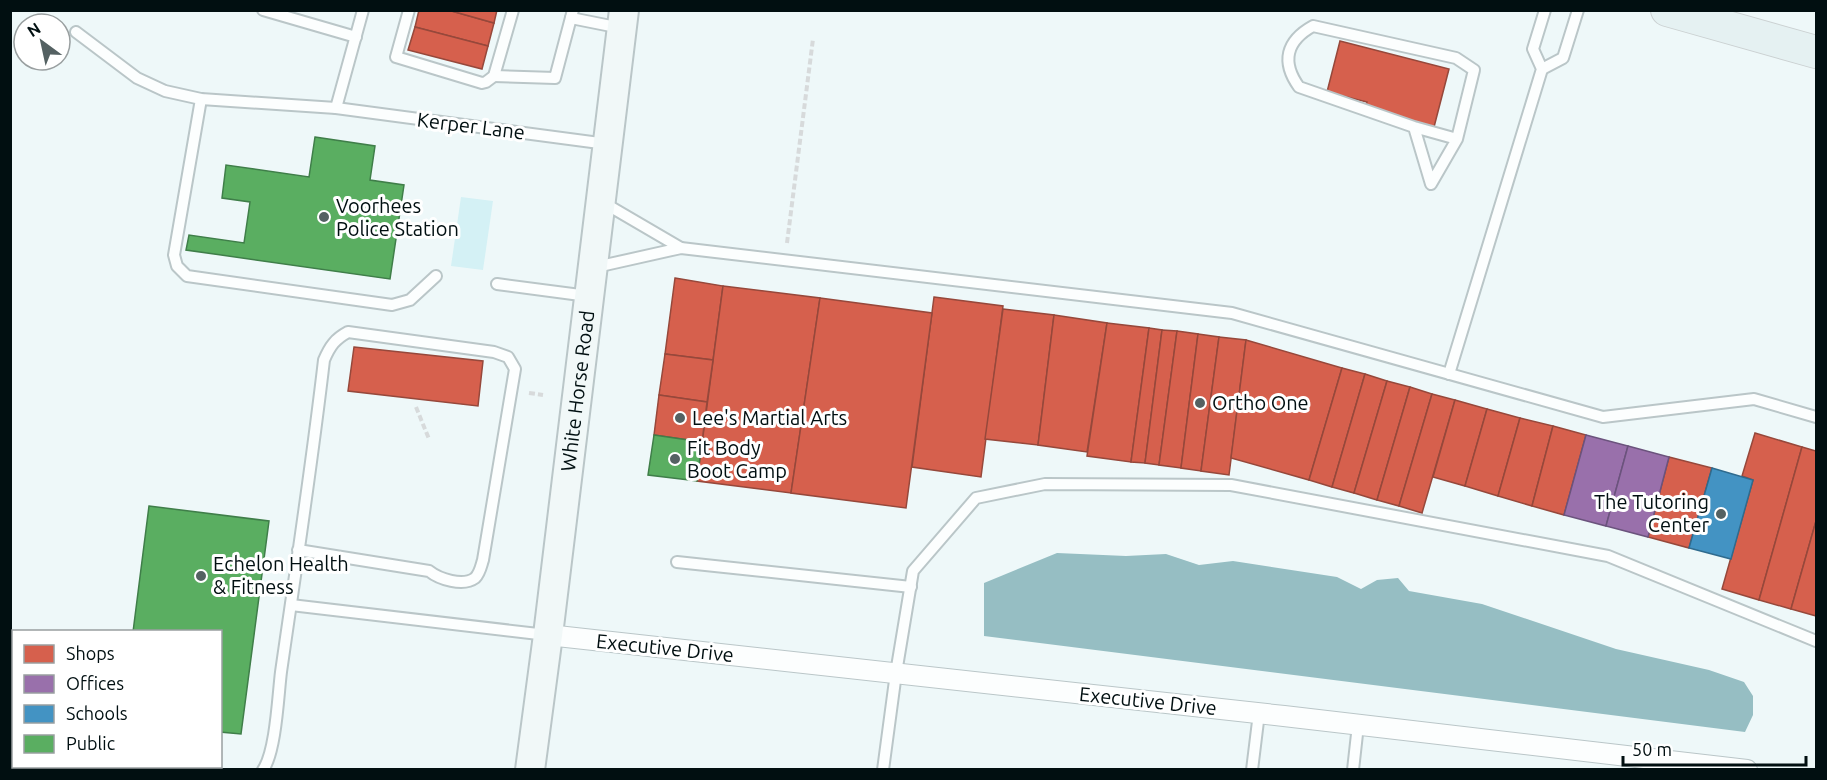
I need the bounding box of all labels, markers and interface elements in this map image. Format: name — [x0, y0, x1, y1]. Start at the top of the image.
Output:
north arrow — [12, 12, 72, 72]
text: N — [24, 19, 44, 40]
street label: Kerper Lane — [416, 107, 526, 144]
place label: Voorhees Police Station — [336, 194, 459, 240]
marker: Voorhees Police Station — [317, 210, 331, 224]
street label: White Horse Road — [556, 309, 598, 473]
place label: Ortho One — [1212, 391, 1309, 414]
marker: Ortho One — [1193, 396, 1207, 410]
place label: Lee's Martial Arts — [692, 406, 847, 429]
marker: Lee's Martial Arts — [673, 411, 687, 425]
place label: Fit Body Boot Camp — [687, 436, 787, 482]
marker: Fit Body Boot Camp — [668, 452, 682, 466]
place label: The Tutoring Center — [1594, 490, 1709, 536]
marker: The Tutoring Center — [1714, 507, 1728, 521]
place label: Echelon Health & Fitness — [213, 552, 349, 598]
marker: Echelon Health & Fitness — [194, 569, 208, 583]
street label: Executive Drive — [595, 629, 735, 666]
legend — [12, 630, 222, 768]
text: Shops — [66, 643, 115, 663]
text: Offices — [66, 673, 124, 693]
street label: Executive Drive — [1078, 682, 1218, 719]
text: Schools — [66, 703, 128, 723]
scale bar — [1623, 729, 1806, 767]
text: Public — [66, 733, 115, 753]
text: 50 m — [1632, 739, 1672, 759]

